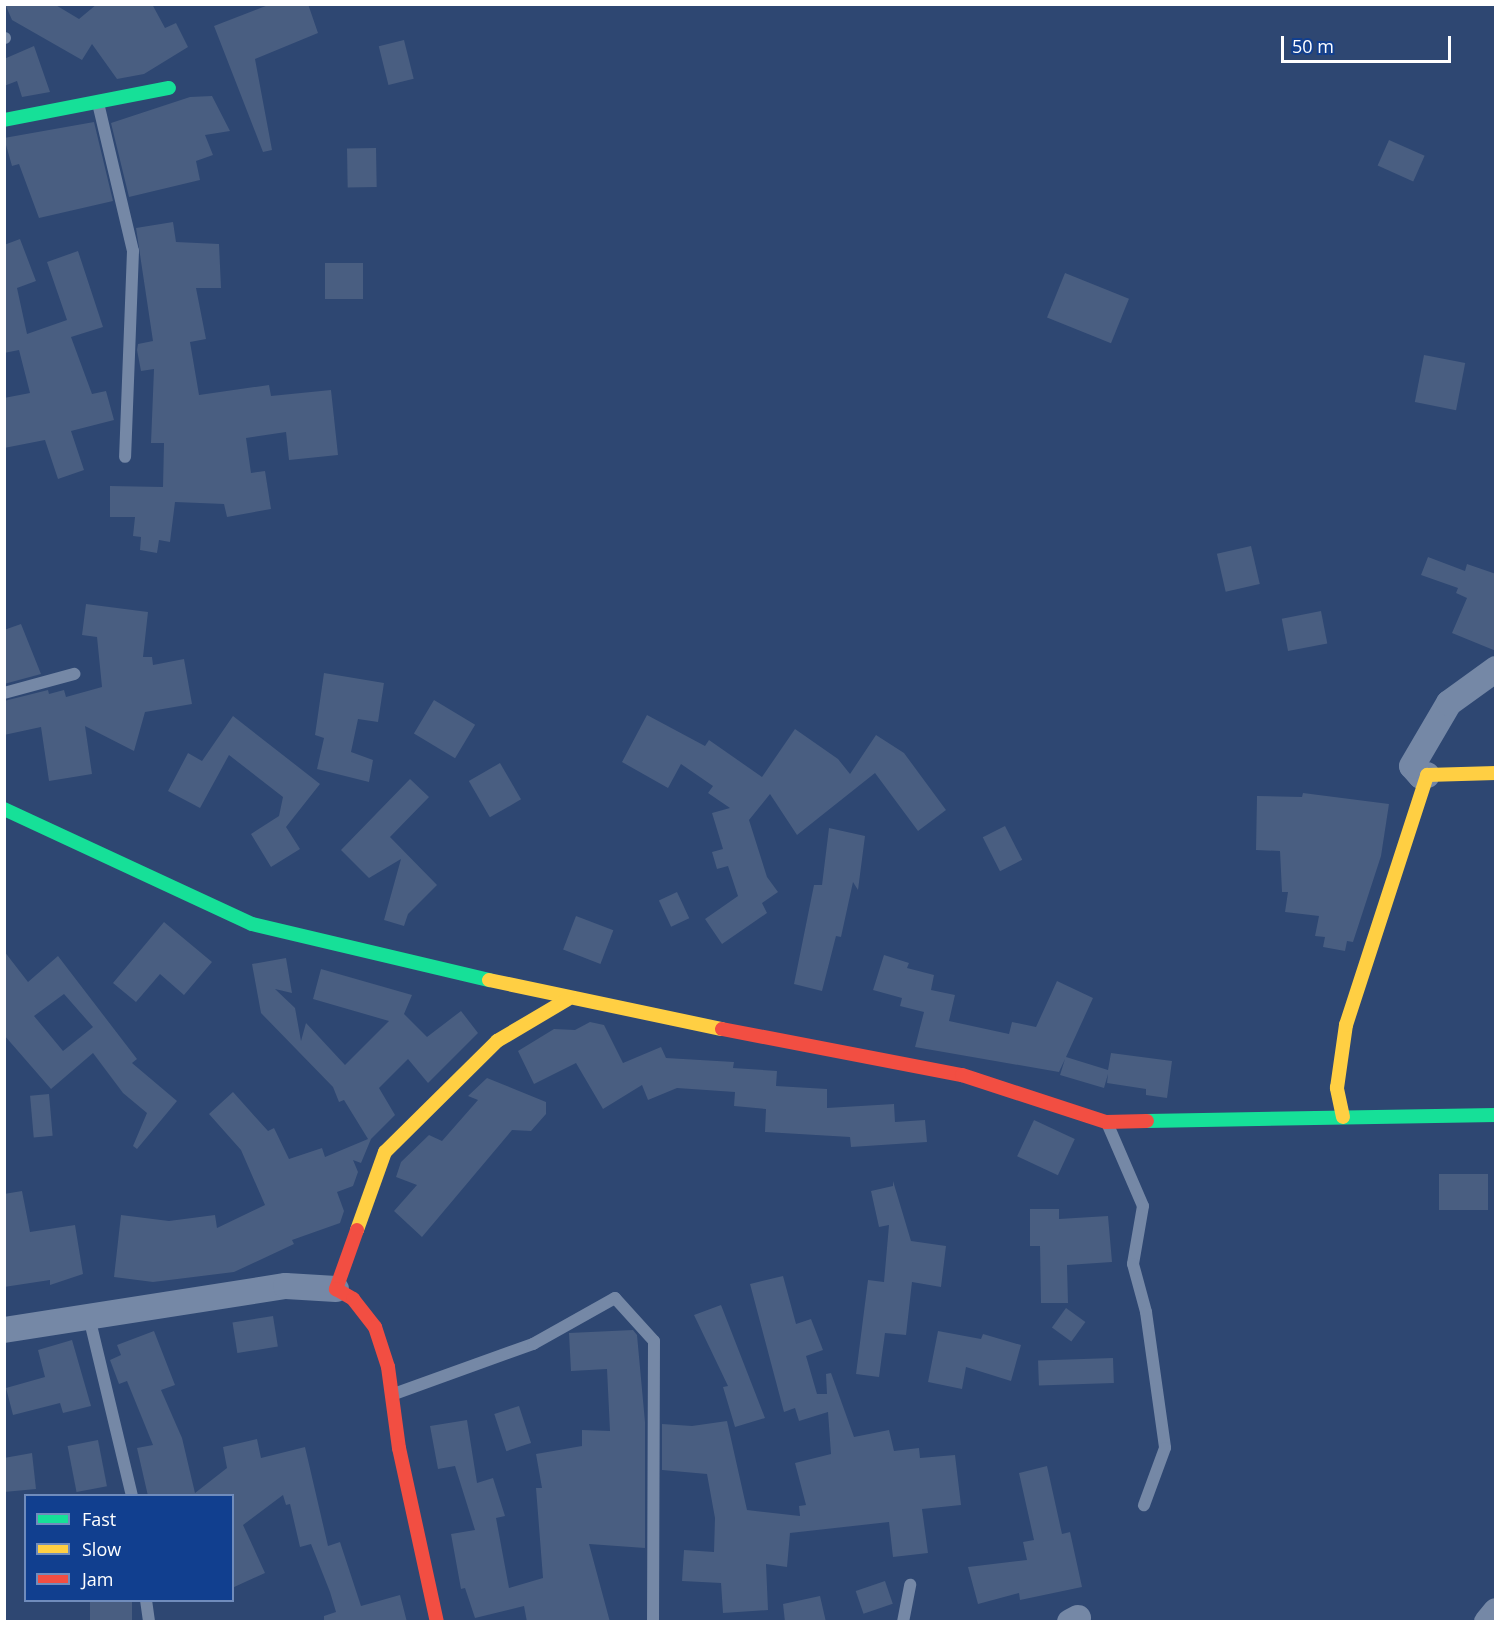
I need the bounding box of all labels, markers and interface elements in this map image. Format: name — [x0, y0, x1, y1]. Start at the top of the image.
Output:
scale bar — [1284, 24, 1454, 62]
text: 50 m — [1292, 34, 1334, 58]
legend — [24, 1494, 234, 1602]
text: Fast — [82, 1507, 116, 1531]
text: Slow — [82, 1537, 121, 1561]
text: Jam — [82, 1567, 114, 1591]

